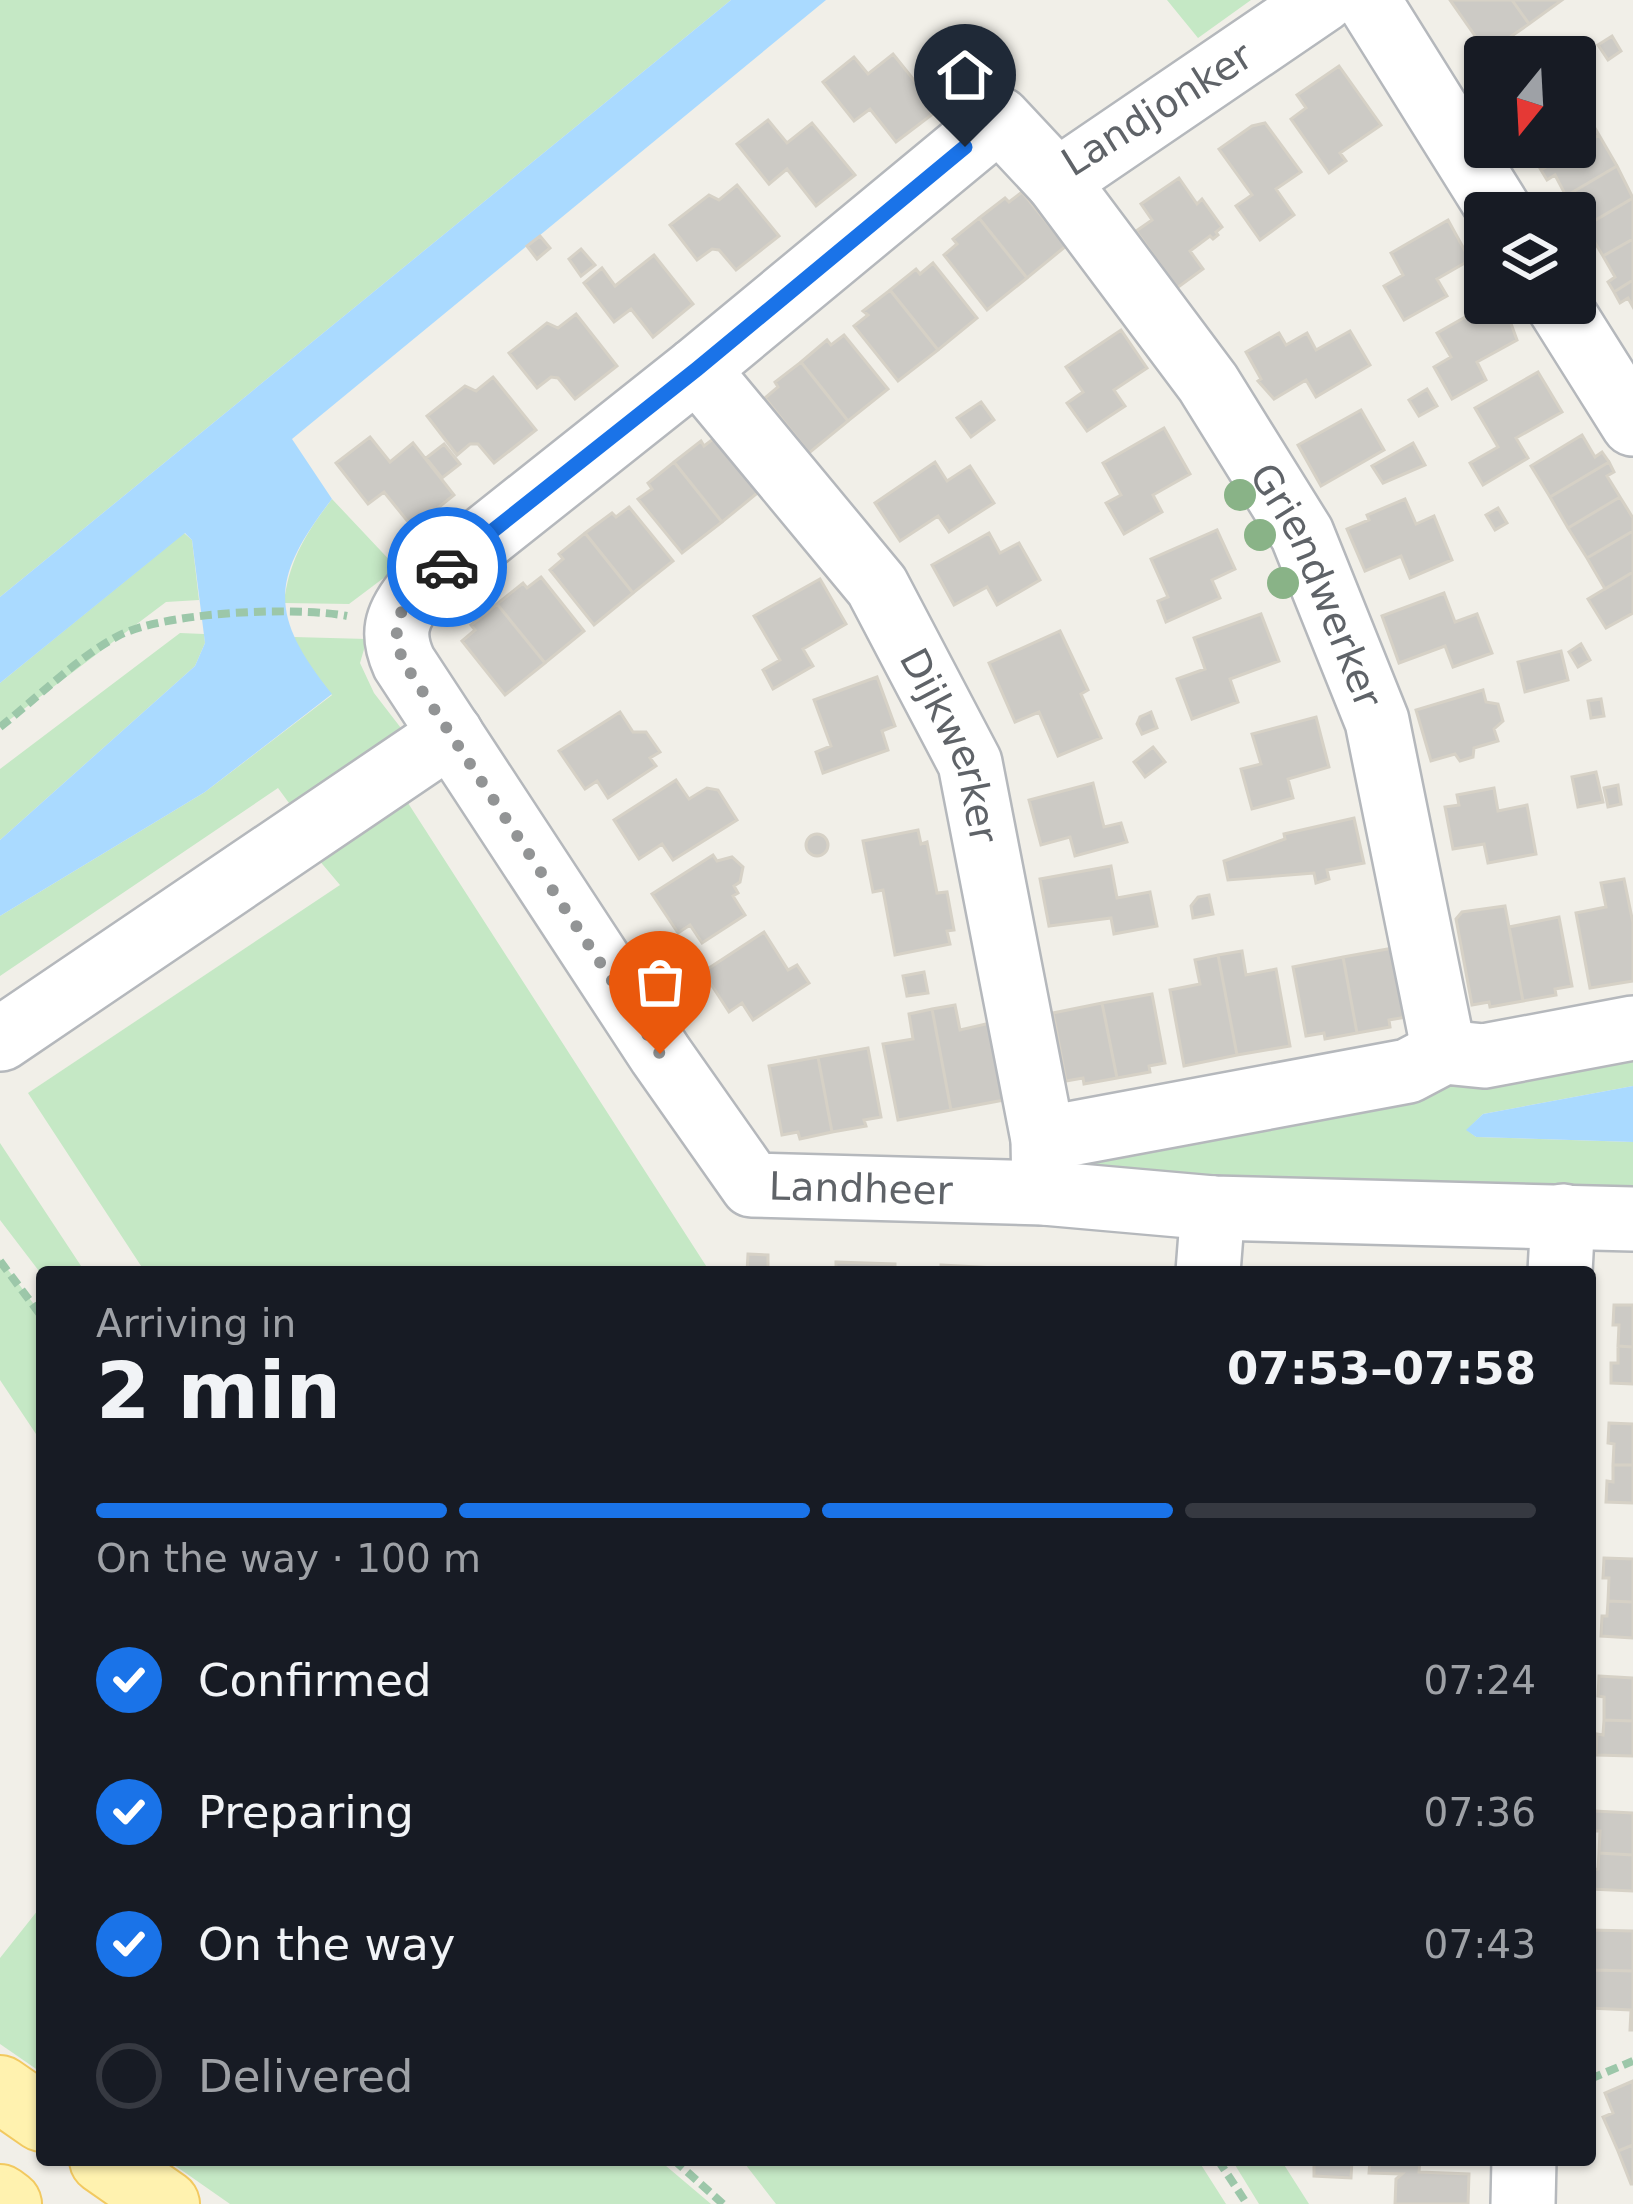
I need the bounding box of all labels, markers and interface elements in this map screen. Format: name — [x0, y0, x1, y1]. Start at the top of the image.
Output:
pin — [914, 24, 1016, 147]
street label: Landjonker — [1054, 32, 1261, 185]
north arrow — [1464, 36, 1596, 168]
map controls — [1464, 36, 1596, 324]
icon: home — [932, 42, 998, 108]
button: layers — [1464, 192, 1596, 324]
street label: Griendwerker — [1241, 455, 1392, 715]
courier — [387, 507, 507, 627]
icon: car — [414, 534, 480, 600]
street label: Dijkwerker — [891, 640, 1008, 848]
pin — [609, 931, 711, 1054]
icon: bag — [627, 949, 693, 1015]
street label: Landheer — [768, 1163, 954, 1213]
text: Arriving in — [96, 1301, 296, 1346]
text: 07:53–07:58 — [1227, 1342, 1536, 1395]
text: 2 min — [96, 1346, 341, 1436]
text: On the way · 100 m — [96, 1536, 481, 1581]
icon: check — [96, 1647, 162, 1713]
text: Confirmed — [198, 1654, 432, 1707]
text: 07:24 — [1424, 1658, 1536, 1703]
icon: check — [96, 1779, 162, 1845]
text: Preparing — [198, 1786, 414, 1839]
text: 07:36 — [1424, 1790, 1536, 1835]
icon: check — [96, 1911, 162, 1977]
text: On the way — [198, 1918, 455, 1971]
text: 07:43 — [1424, 1922, 1536, 1967]
text: Delivered — [198, 2050, 413, 2103]

